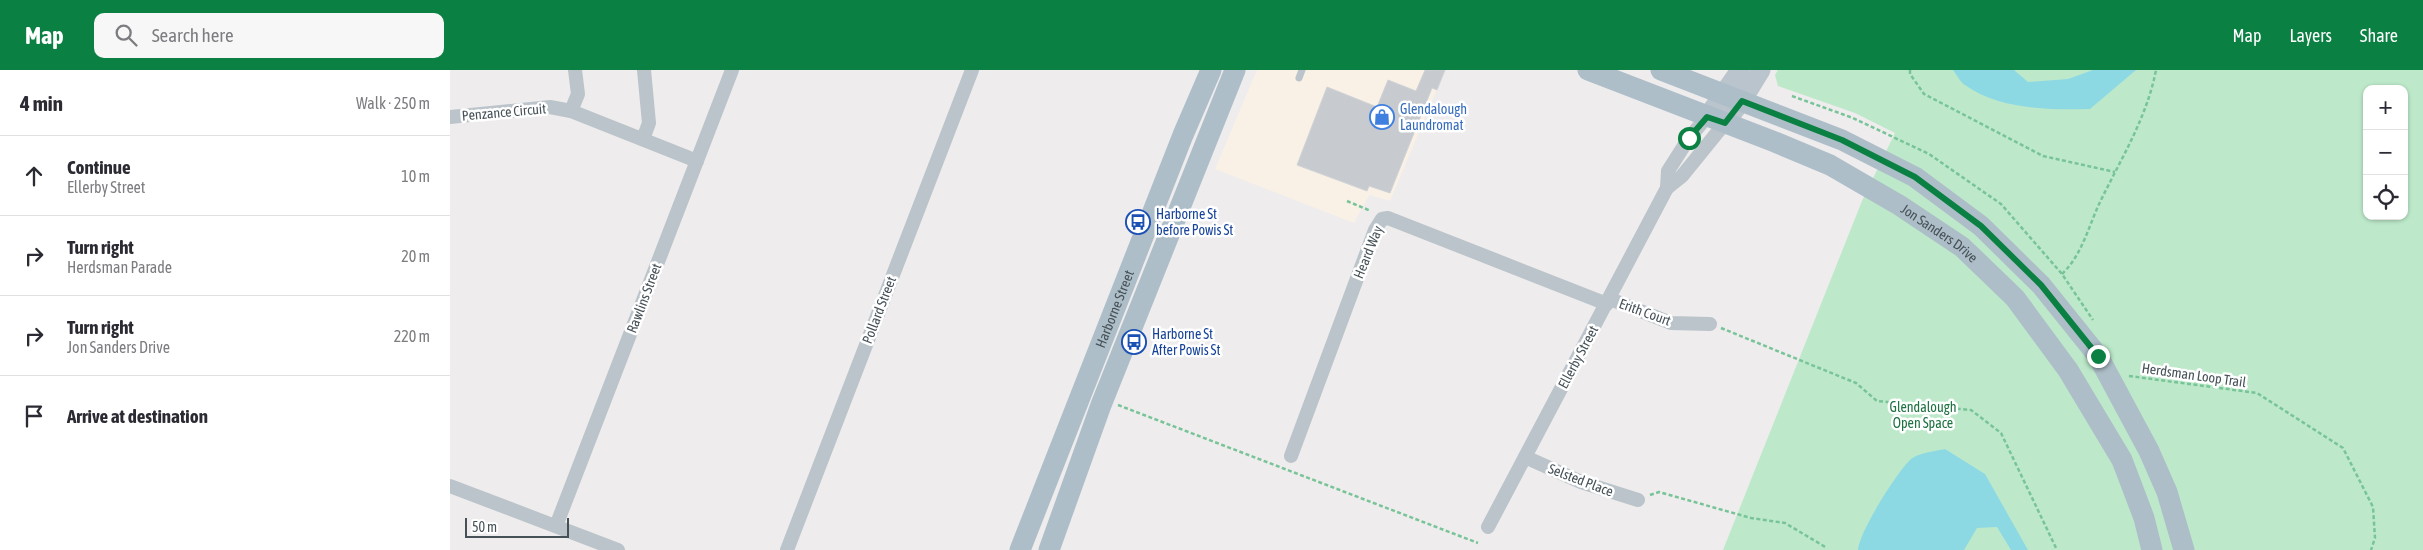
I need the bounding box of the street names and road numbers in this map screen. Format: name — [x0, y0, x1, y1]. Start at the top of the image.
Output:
street label: Penzance Circuit — [461, 100, 547, 124]
street label: Jon Sanders Drive — [1898, 201, 1981, 266]
street label: Heard Way — [1350, 223, 1386, 281]
street label: Rawlins Street — [623, 261, 665, 335]
street label: Harborne Street — [1092, 268, 1137, 350]
street label: Pollard Street — [859, 274, 899, 346]
street label: Erith Court — [1617, 295, 1673, 329]
street label: Ellerby Street — [1555, 323, 1601, 391]
street label: Herdsman Loop Trail — [2141, 360, 2247, 390]
street label: Selsted Place — [1546, 460, 1616, 500]

